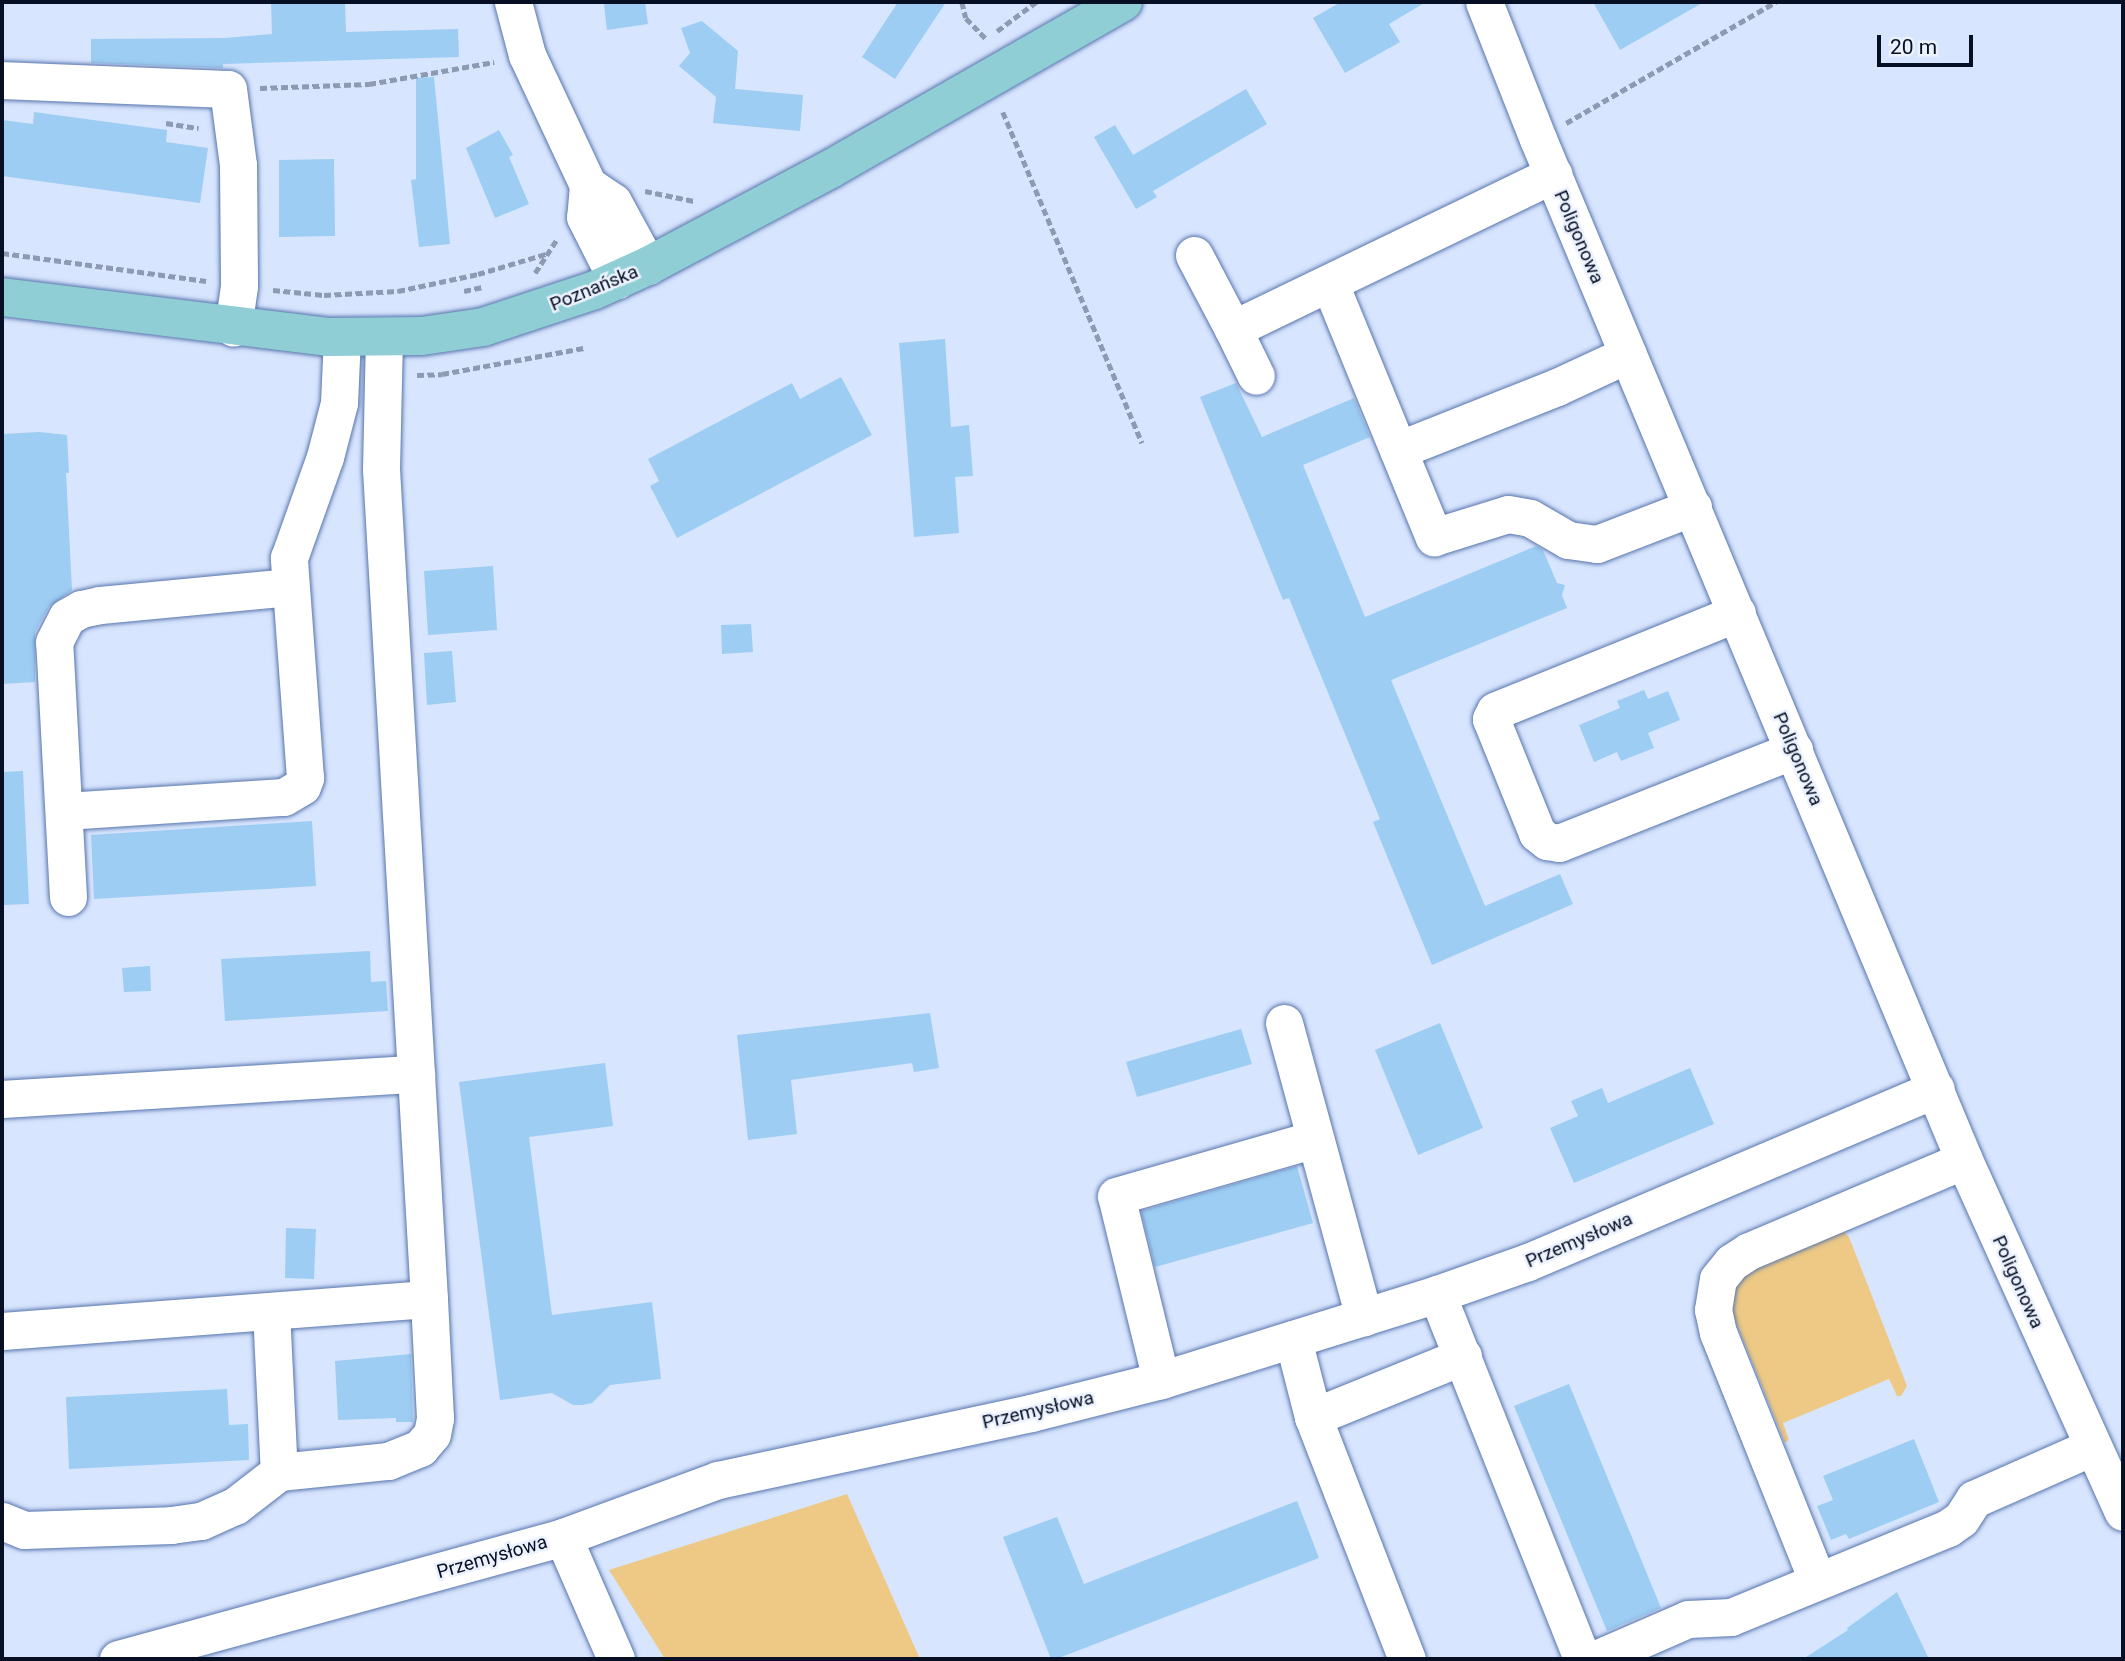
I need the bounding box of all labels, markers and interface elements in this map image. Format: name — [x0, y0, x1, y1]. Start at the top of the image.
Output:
scale bar — [1880, 21, 1976, 65]
text: 20 m — [1890, 35, 1937, 59]
street label: Poligonowa — [1549, 187, 1609, 287]
street label: Poznańska — [547, 260, 641, 316]
street label: Poligonowa — [1768, 709, 1828, 809]
street label: Przemysłowa — [1522, 1207, 1636, 1273]
street label: Poligonowa — [1987, 1232, 2049, 1332]
street label: Przemysłowa — [980, 1386, 1096, 1434]
street label: Przemysłowa — [434, 1530, 550, 1584]

